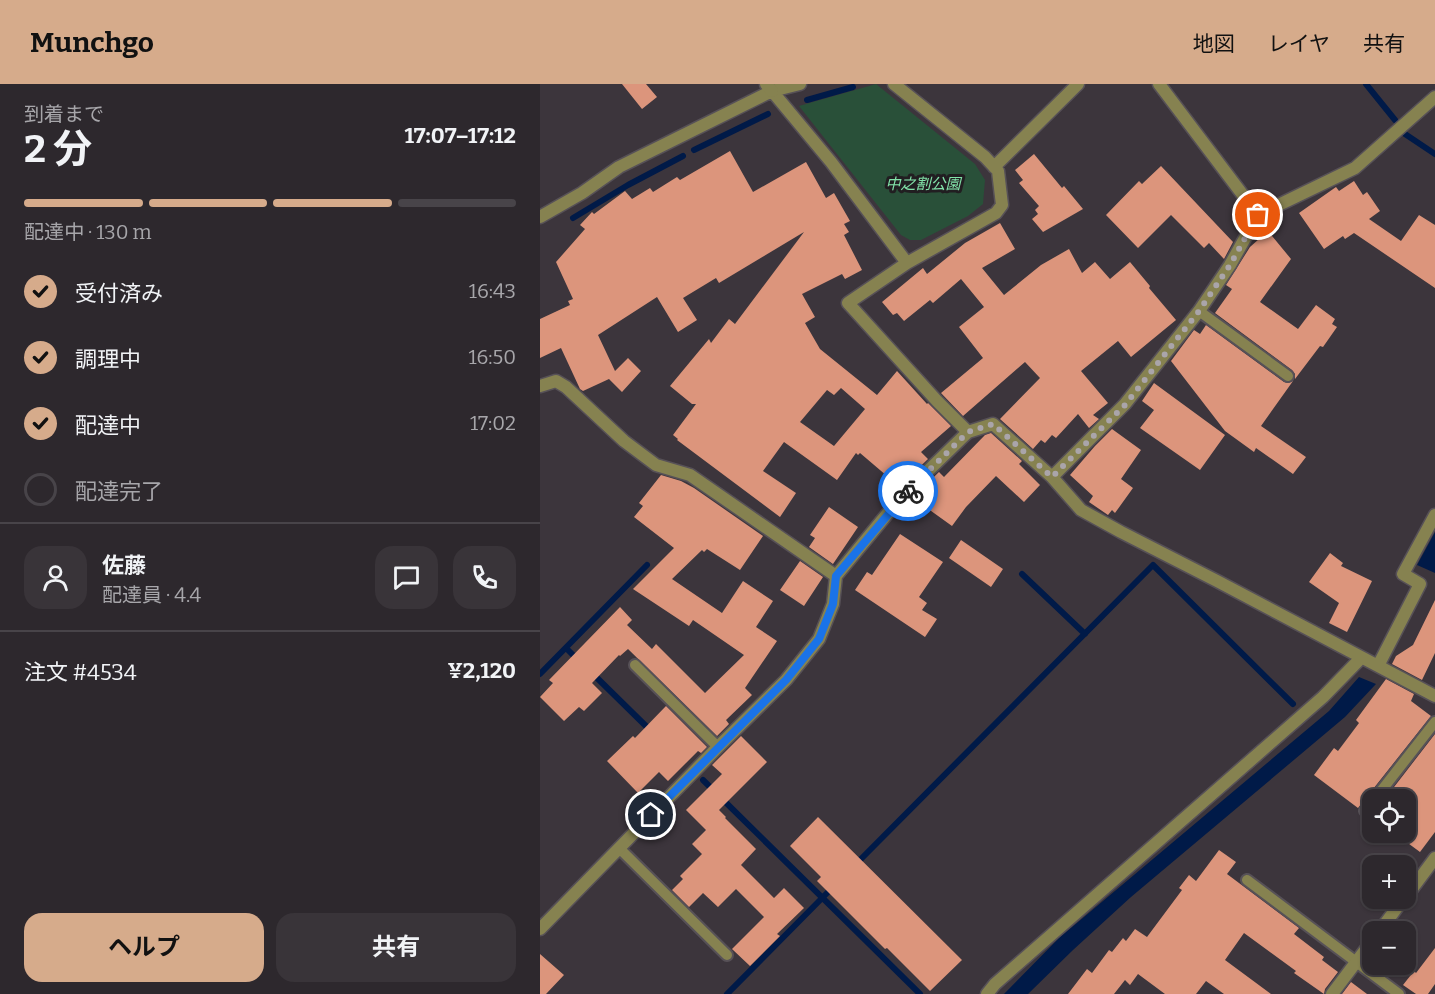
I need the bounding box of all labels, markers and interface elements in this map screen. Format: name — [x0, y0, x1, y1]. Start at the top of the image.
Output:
text: Munchgo — [30, 26, 154, 59]
text: 地図 — [1193, 31, 1235, 57]
text: レイヤ — [1268, 31, 1330, 57]
text: 共有 — [1363, 31, 1405, 57]
text: 到着まで — [24, 102, 104, 126]
text: 17:07–17:12 — [404, 122, 516, 149]
text: 2 分 — [24, 126, 92, 172]
park label: 中之割公園 — [885, 175, 962, 193]
pin — [1232, 189, 1283, 240]
icon: bag — [1241, 198, 1274, 231]
text: 配達中 · 130 m — [24, 220, 152, 244]
icon: check — [24, 275, 57, 308]
text: 16:43 — [469, 279, 516, 303]
text: 受付済み — [75, 280, 163, 307]
icon: check — [24, 341, 57, 374]
text: 16:50 — [468, 345, 516, 369]
text: 調理中 — [75, 346, 141, 373]
icon: check — [24, 407, 57, 440]
text: 17:02 — [470, 411, 516, 435]
text: 配達中 — [75, 412, 141, 439]
courier — [878, 461, 938, 521]
icon: bike — [892, 475, 925, 508]
text: 配達完了 — [75, 478, 163, 505]
button: person — [24, 546, 87, 609]
button: chat — [375, 546, 438, 609]
button: phone — [453, 546, 516, 609]
text: 佐藤 — [102, 552, 146, 579]
text: 配達員 · 4.4 — [102, 583, 201, 607]
text: ¥2,120 — [448, 657, 516, 684]
text: 注文 #4534 — [24, 659, 137, 686]
pin — [625, 789, 676, 840]
map controls — [1362, 789, 1416, 975]
button: locate — [1362, 789, 1416, 843]
icon: home — [634, 798, 667, 831]
button: + — [1362, 855, 1416, 909]
button: ヘルプ — [24, 913, 264, 982]
button: 共有 — [276, 913, 516, 982]
button: − — [1362, 921, 1416, 975]

